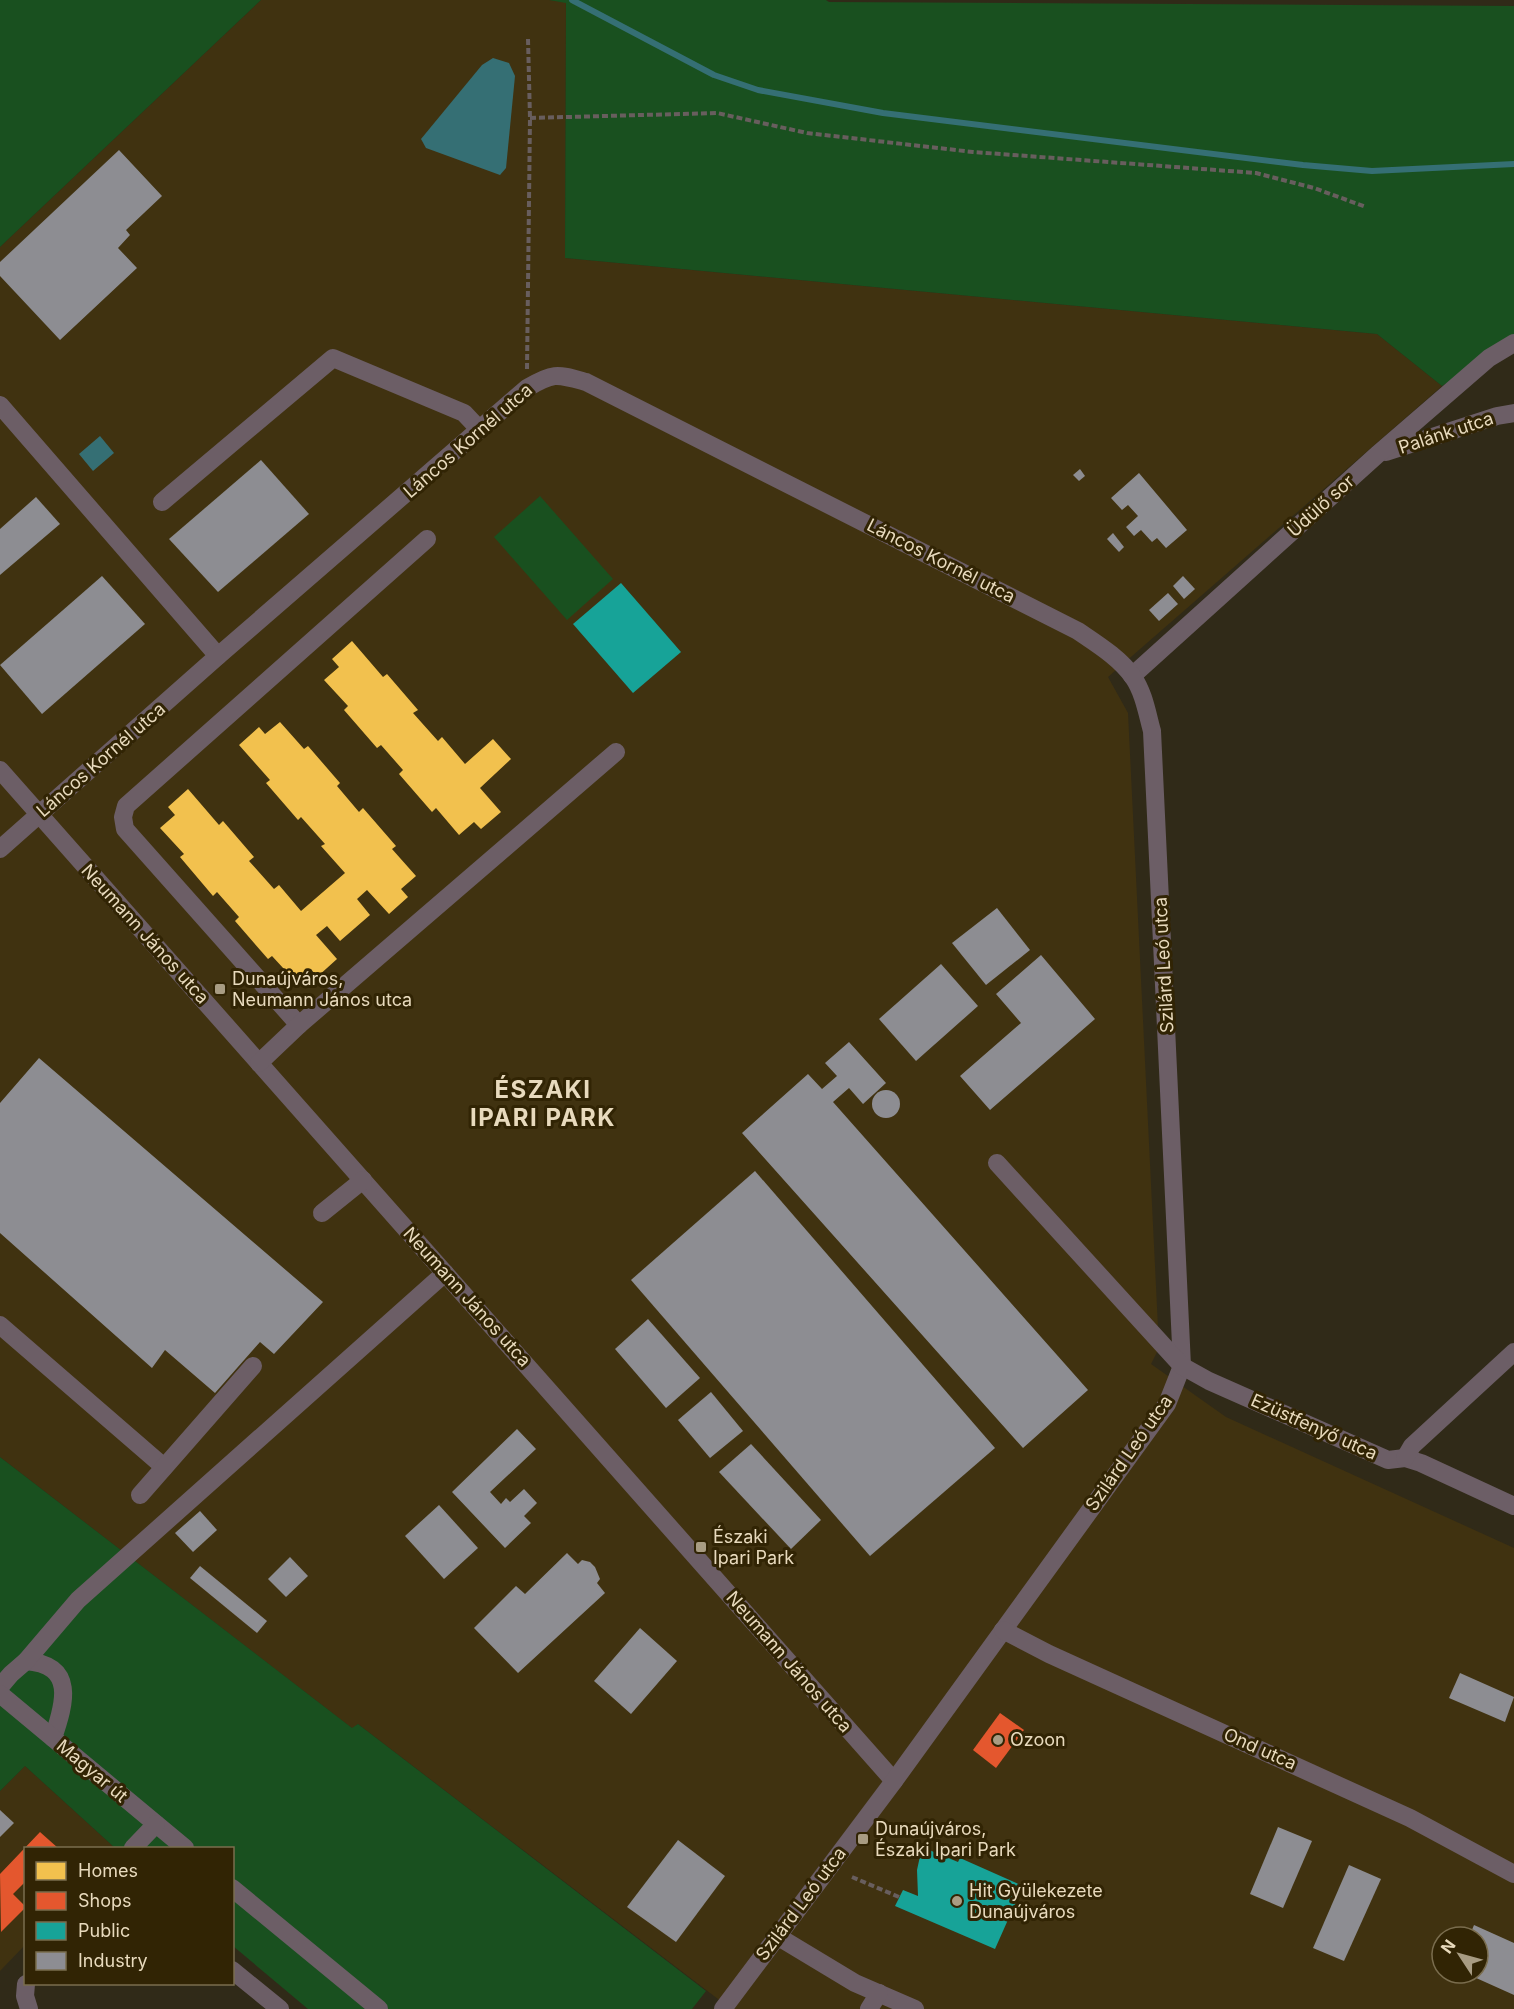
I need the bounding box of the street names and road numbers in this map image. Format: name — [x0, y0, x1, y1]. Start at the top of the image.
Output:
street label: Láncos Kornél utca — [399, 379, 536, 502]
street label: Palánk utca — [1396, 407, 1496, 458]
street label: Üdülő sor — [1282, 469, 1358, 541]
street label: Láncos Kornél utca — [864, 514, 1019, 607]
street label: Láncos Kornél utca — [32, 698, 169, 821]
street label: Neumann János utca — [77, 860, 213, 1008]
street label: Szilárd Leó utca — [1149, 896, 1178, 1034]
street label: Neumann János utca — [399, 1223, 535, 1371]
street label: Ezüstfenyő utca — [1248, 1389, 1381, 1464]
street label: Szilárd Leó utca — [1081, 1391, 1176, 1515]
street label: Neumann János utca — [722, 1587, 856, 1737]
street label: Ond utca — [1221, 1723, 1300, 1774]
street label: Magyar út — [53, 1735, 132, 1806]
street label: Szilárd Leó utca — [751, 1843, 850, 1964]

